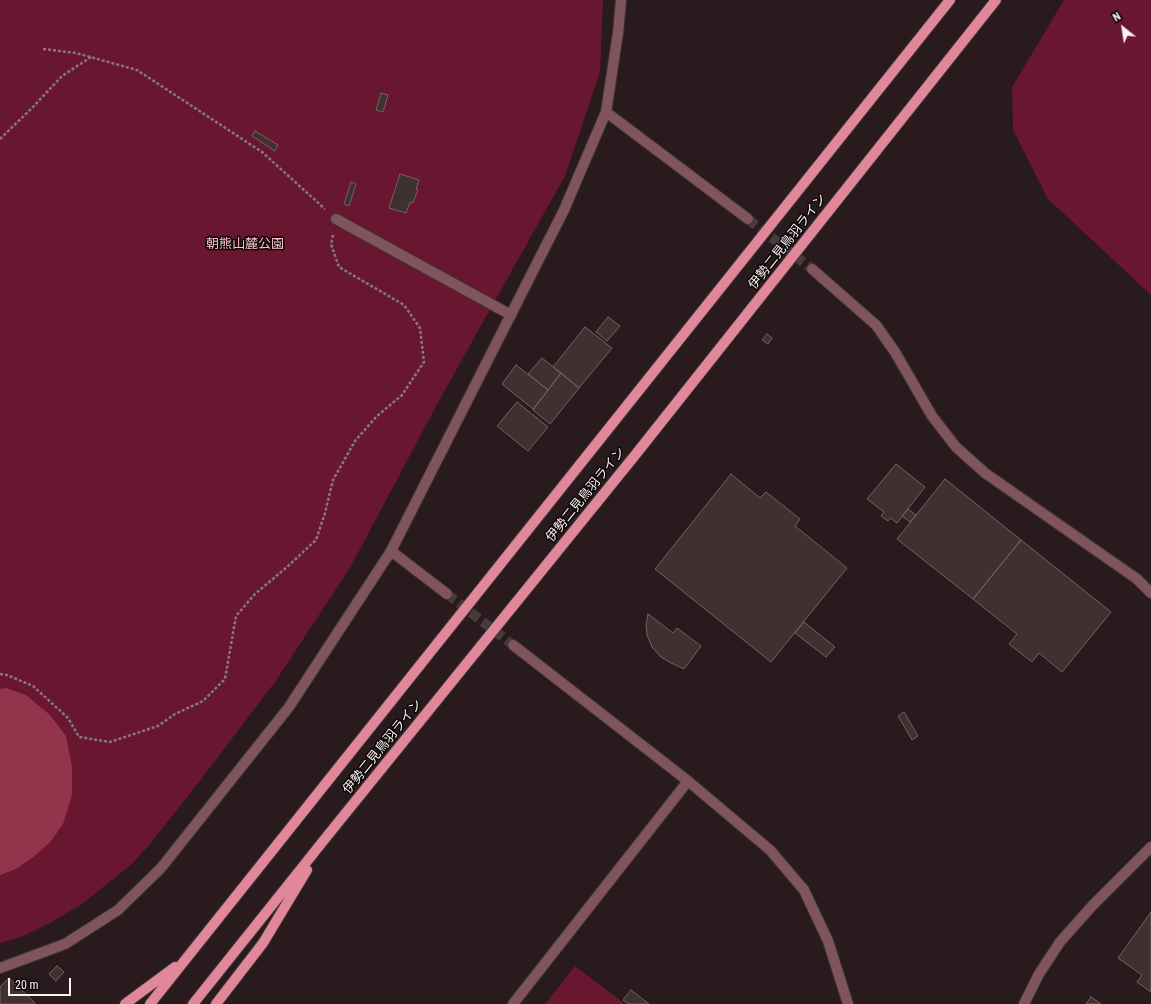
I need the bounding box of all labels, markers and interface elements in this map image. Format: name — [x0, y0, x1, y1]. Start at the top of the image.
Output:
north arrow — [1103, 8, 1143, 48]
text: N — [1111, 10, 1123, 24]
street label: 伊勢二見鳥羽ライン — [746, 191, 830, 293]
park label: 朝熊山麓公園 — [206, 237, 284, 253]
street label: 伊勢二見鳥羽ライン — [543, 445, 629, 545]
street label: 伊勢二見鳥羽ライン — [340, 697, 426, 797]
scale bar — [10, 970, 73, 996]
text: 20 m — [15, 978, 39, 992]

